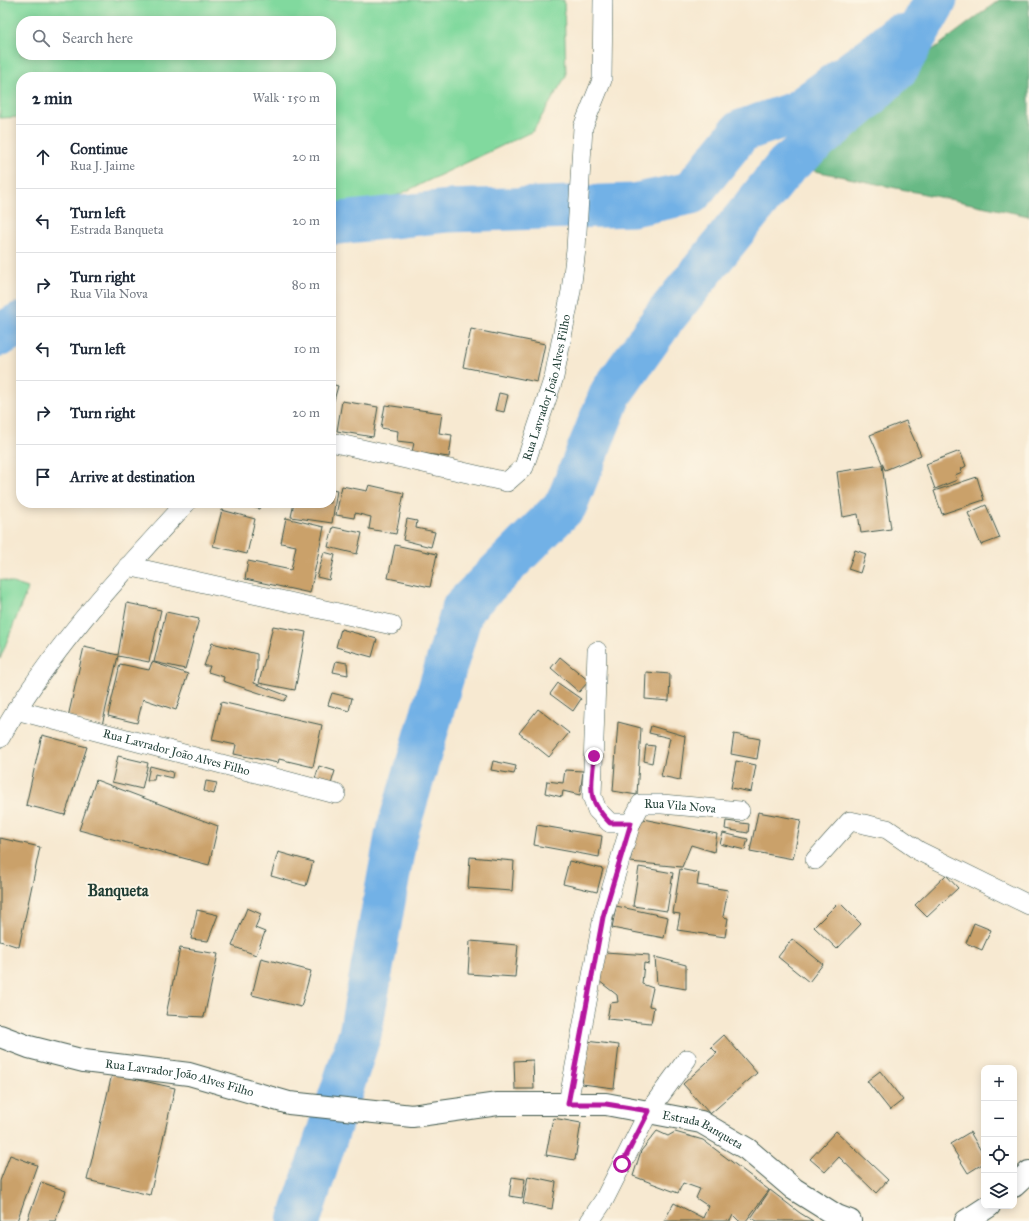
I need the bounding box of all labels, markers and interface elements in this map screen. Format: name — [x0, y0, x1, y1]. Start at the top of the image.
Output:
search box — [16, 16, 336, 60]
icon: search — [30, 27, 52, 49]
text: Search here — [62, 29, 133, 47]
text: 2 min — [32, 88, 72, 109]
text: Walk · 150 m — [252, 90, 320, 106]
text: Continue — [70, 140, 128, 158]
icon: ahead — [32, 146, 54, 168]
text: 20 m — [292, 149, 320, 165]
text: Rua J. Jaime — [70, 158, 135, 174]
text: Turn left — [70, 204, 126, 222]
icon: left — [32, 210, 54, 232]
text: 20 m — [292, 213, 320, 229]
text: Estrada Banqueta — [70, 222, 164, 238]
text: Turn right — [70, 268, 135, 286]
icon: right — [32, 274, 54, 296]
text: 80 m — [292, 277, 320, 293]
text: Rua Vila Nova — [70, 286, 148, 302]
street label: Rua Lavrador João Alves Filho — [520, 313, 573, 462]
icon: left — [32, 338, 54, 360]
text: Turn left — [70, 340, 126, 358]
text: 10 m — [294, 341, 320, 357]
icon: right — [32, 402, 54, 424]
text: Turn right — [70, 404, 135, 422]
text: 20 m — [292, 405, 320, 421]
icon: arrive — [32, 466, 54, 488]
text: Arrive at destination — [70, 468, 195, 486]
street label: Rua Lavrador João Alves Filho — [102, 726, 252, 778]
route end — [585, 747, 603, 765]
street label: Rua Vila Nova — [644, 797, 717, 816]
district label: Banqueta — [87, 881, 150, 901]
street label: Rua Lavrador João Alves Filho — [104, 1057, 255, 1099]
map controls — [981, 1065, 1017, 1209]
button: + — [981, 1065, 1017, 1101]
button: − — [981, 1101, 1017, 1137]
street label: Estrada Banqueta — [661, 1108, 746, 1152]
button: locate — [981, 1137, 1017, 1173]
route start — [613, 1155, 631, 1173]
button: layers — [981, 1173, 1017, 1209]

